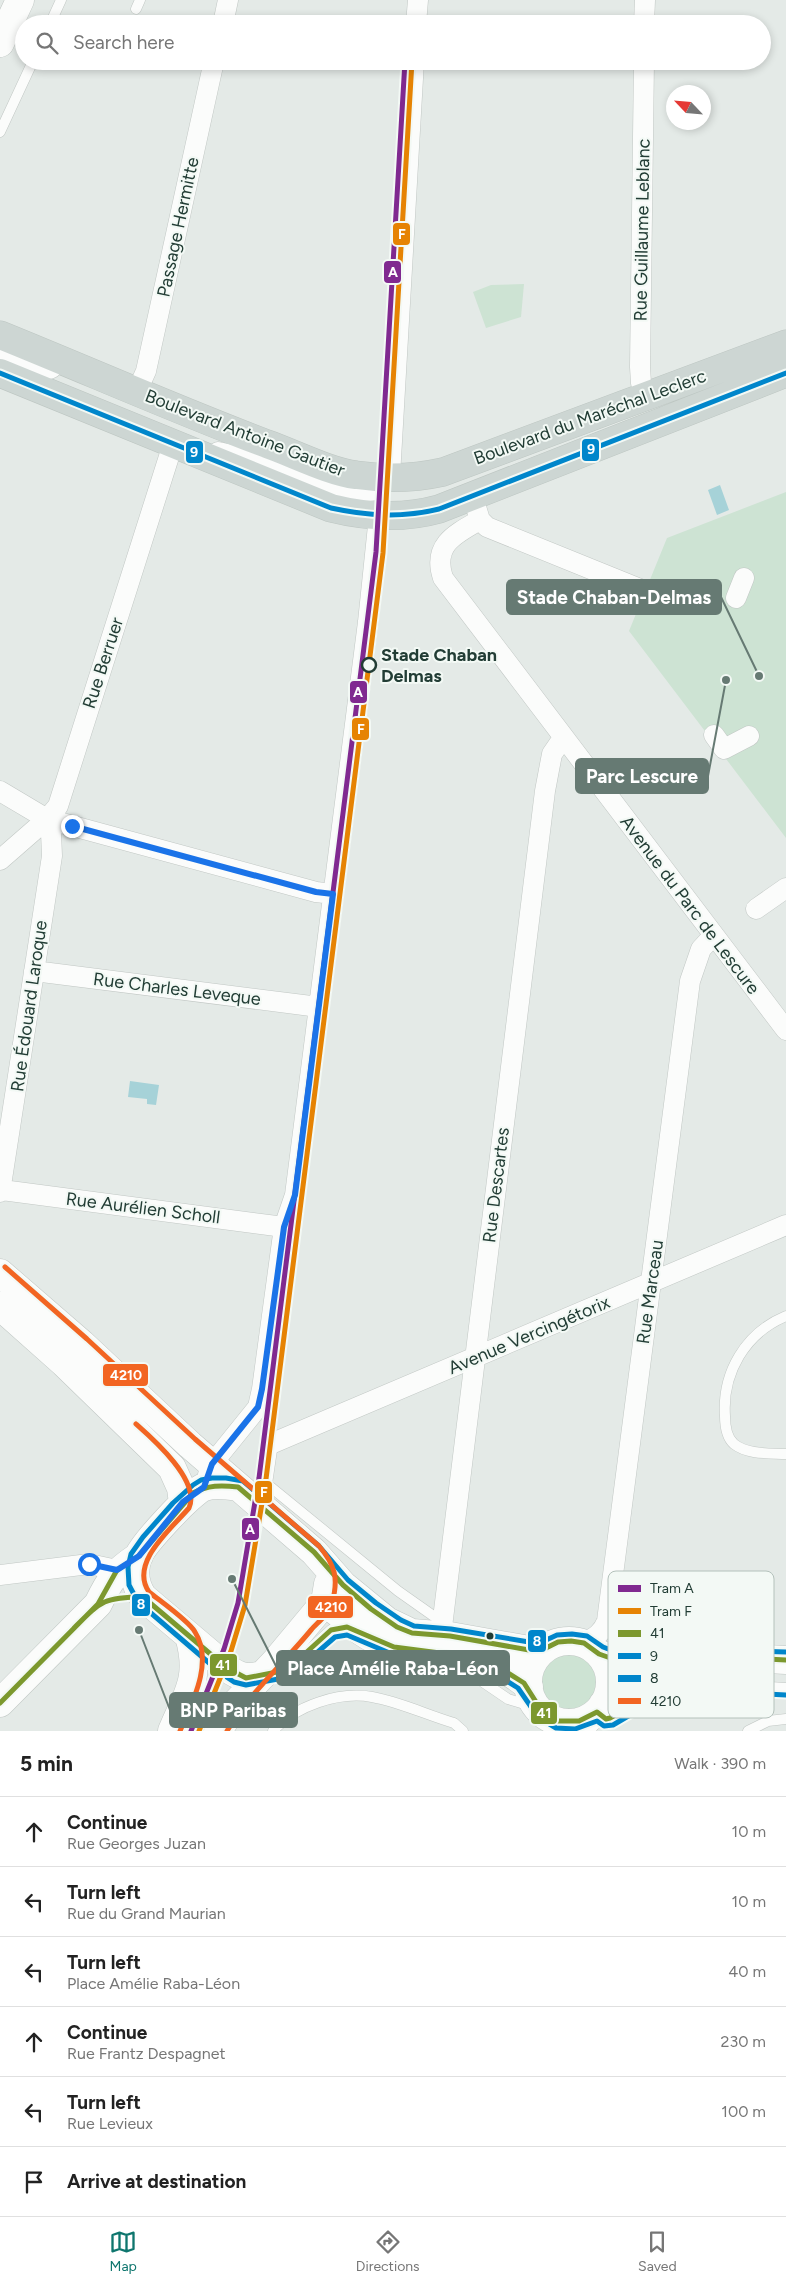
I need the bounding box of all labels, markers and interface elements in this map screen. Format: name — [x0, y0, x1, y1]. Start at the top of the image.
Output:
search box — [15, 15, 771, 70]
icon: search — [33, 29, 61, 57]
text: Search here — [73, 31, 175, 54]
north arrow — [666, 85, 711, 130]
street label: Rue Guillaume Leblanc — [629, 138, 655, 322]
street label: Passage Hermitte — [152, 155, 204, 299]
line badge: F — [392, 222, 411, 246]
text: F — [398, 226, 406, 243]
line badge: A — [383, 260, 402, 284]
text: A — [388, 264, 398, 281]
street label: Boulevard du Maréchal Leclerc — [471, 365, 709, 469]
street label: Boulevard Antoine Gautier — [142, 385, 348, 481]
line badge: 9 — [581, 438, 600, 462]
line badge: 9 — [185, 440, 204, 464]
text: 9 — [587, 441, 595, 458]
text: 9 — [190, 444, 198, 461]
callout: Stade Chaban-Delmas — [507, 580, 721, 614]
text: Stade Chaban-Delmas — [517, 586, 711, 609]
street label: Rue Berruer — [78, 615, 128, 711]
place label: Stade Chaban Delmas — [381, 644, 497, 687]
marker: Stade Chaban Delmas — [361, 657, 377, 673]
line badge: A — [349, 680, 368, 704]
text: A — [353, 684, 363, 701]
line badge: F — [351, 717, 370, 741]
text: F — [357, 721, 365, 738]
callout: Parc Lescure — [576, 759, 708, 793]
text: Parc Lescure — [586, 765, 698, 788]
street label: Avenue du Parc de Lescure — [616, 811, 765, 999]
route end — [61, 815, 84, 838]
street label: Rue Édouard Laroque — [6, 919, 52, 1093]
street label: Rue Charles Leveque — [92, 968, 262, 1010]
street label: Rue Descartes — [478, 1126, 514, 1244]
street label: Rue Aurélien Scholl — [65, 1188, 221, 1228]
street label: Rue Marceau — [632, 1239, 668, 1345]
street label: Avenue Vercingétorix — [445, 1291, 613, 1379]
line badge: 4210 — [102, 1363, 149, 1387]
text: 4210 — [110, 1367, 142, 1384]
line badge: F — [254, 1480, 273, 1504]
text: F — [260, 1484, 268, 1501]
line badge: A — [241, 1517, 260, 1541]
text: A — [245, 1521, 255, 1538]
route start — [78, 1553, 101, 1576]
legend — [608, 1571, 774, 1718]
text: Tram A — [650, 1580, 694, 1597]
line badge: 8 — [131, 1593, 151, 1617]
line badge: 4210 — [307, 1595, 354, 1619]
text: 8 — [137, 1596, 145, 1613]
text: 4210 — [315, 1599, 347, 1616]
text: Tram F — [650, 1603, 692, 1620]
text: 41 — [650, 1625, 664, 1642]
line badge: 8 — [527, 1629, 547, 1653]
unlabelled marker — [485, 1631, 495, 1641]
text: 8 — [533, 1633, 541, 1650]
text: 9 — [650, 1648, 658, 1665]
callout: Place Amélie Raba-Léon — [277, 1651, 509, 1685]
line badge: 41 — [209, 1653, 238, 1677]
text: 41 — [216, 1657, 230, 1674]
text: Place Amélie Raba-Léon — [287, 1657, 499, 1680]
text: 8 — [650, 1670, 659, 1687]
callout: BNP Paribas — [170, 1693, 297, 1727]
text: 4210 — [650, 1693, 681, 1710]
text: BNP Paribas — [180, 1699, 286, 1722]
line badge: 41 — [530, 1701, 558, 1725]
text: 41 — [537, 1705, 551, 1722]
text: 5 min — [20, 1751, 73, 1776]
text: Walk · 390 m — [674, 1754, 766, 1773]
text: Continue — [67, 1811, 147, 1834]
icon: ahead — [20, 1818, 48, 1846]
text: 10 m — [732, 1822, 766, 1841]
text: Rue Georges Juzan — [67, 1834, 206, 1853]
text: Turn left — [67, 1881, 141, 1904]
icon: left — [20, 1888, 48, 1916]
text: 10 m — [732, 1892, 766, 1911]
text: Rue du Grand Maurian — [67, 1904, 226, 1923]
text: Turn left — [67, 1951, 141, 1974]
icon: left — [20, 1958, 48, 1986]
text: 40 m — [728, 1962, 766, 1981]
text: Place Amélie Raba-Léon — [67, 1974, 240, 1993]
text: Continue — [67, 2021, 147, 2044]
icon: ahead — [20, 2028, 48, 2056]
text: 230 m — [721, 2032, 766, 2051]
text: Rue Frantz Despagnet — [67, 2044, 225, 2063]
text: Turn left — [67, 2091, 141, 2114]
icon: left — [20, 2098, 48, 2126]
text: 100 m — [721, 2102, 766, 2121]
text: Rue Levieux — [67, 2114, 153, 2133]
icon: arrive — [20, 2168, 48, 2196]
text: Arrive at destination — [67, 2170, 246, 2193]
tab: Map — [109, 2228, 137, 2275]
tab: Directions — [356, 2228, 420, 2275]
tab: Saved — [638, 2228, 677, 2275]

